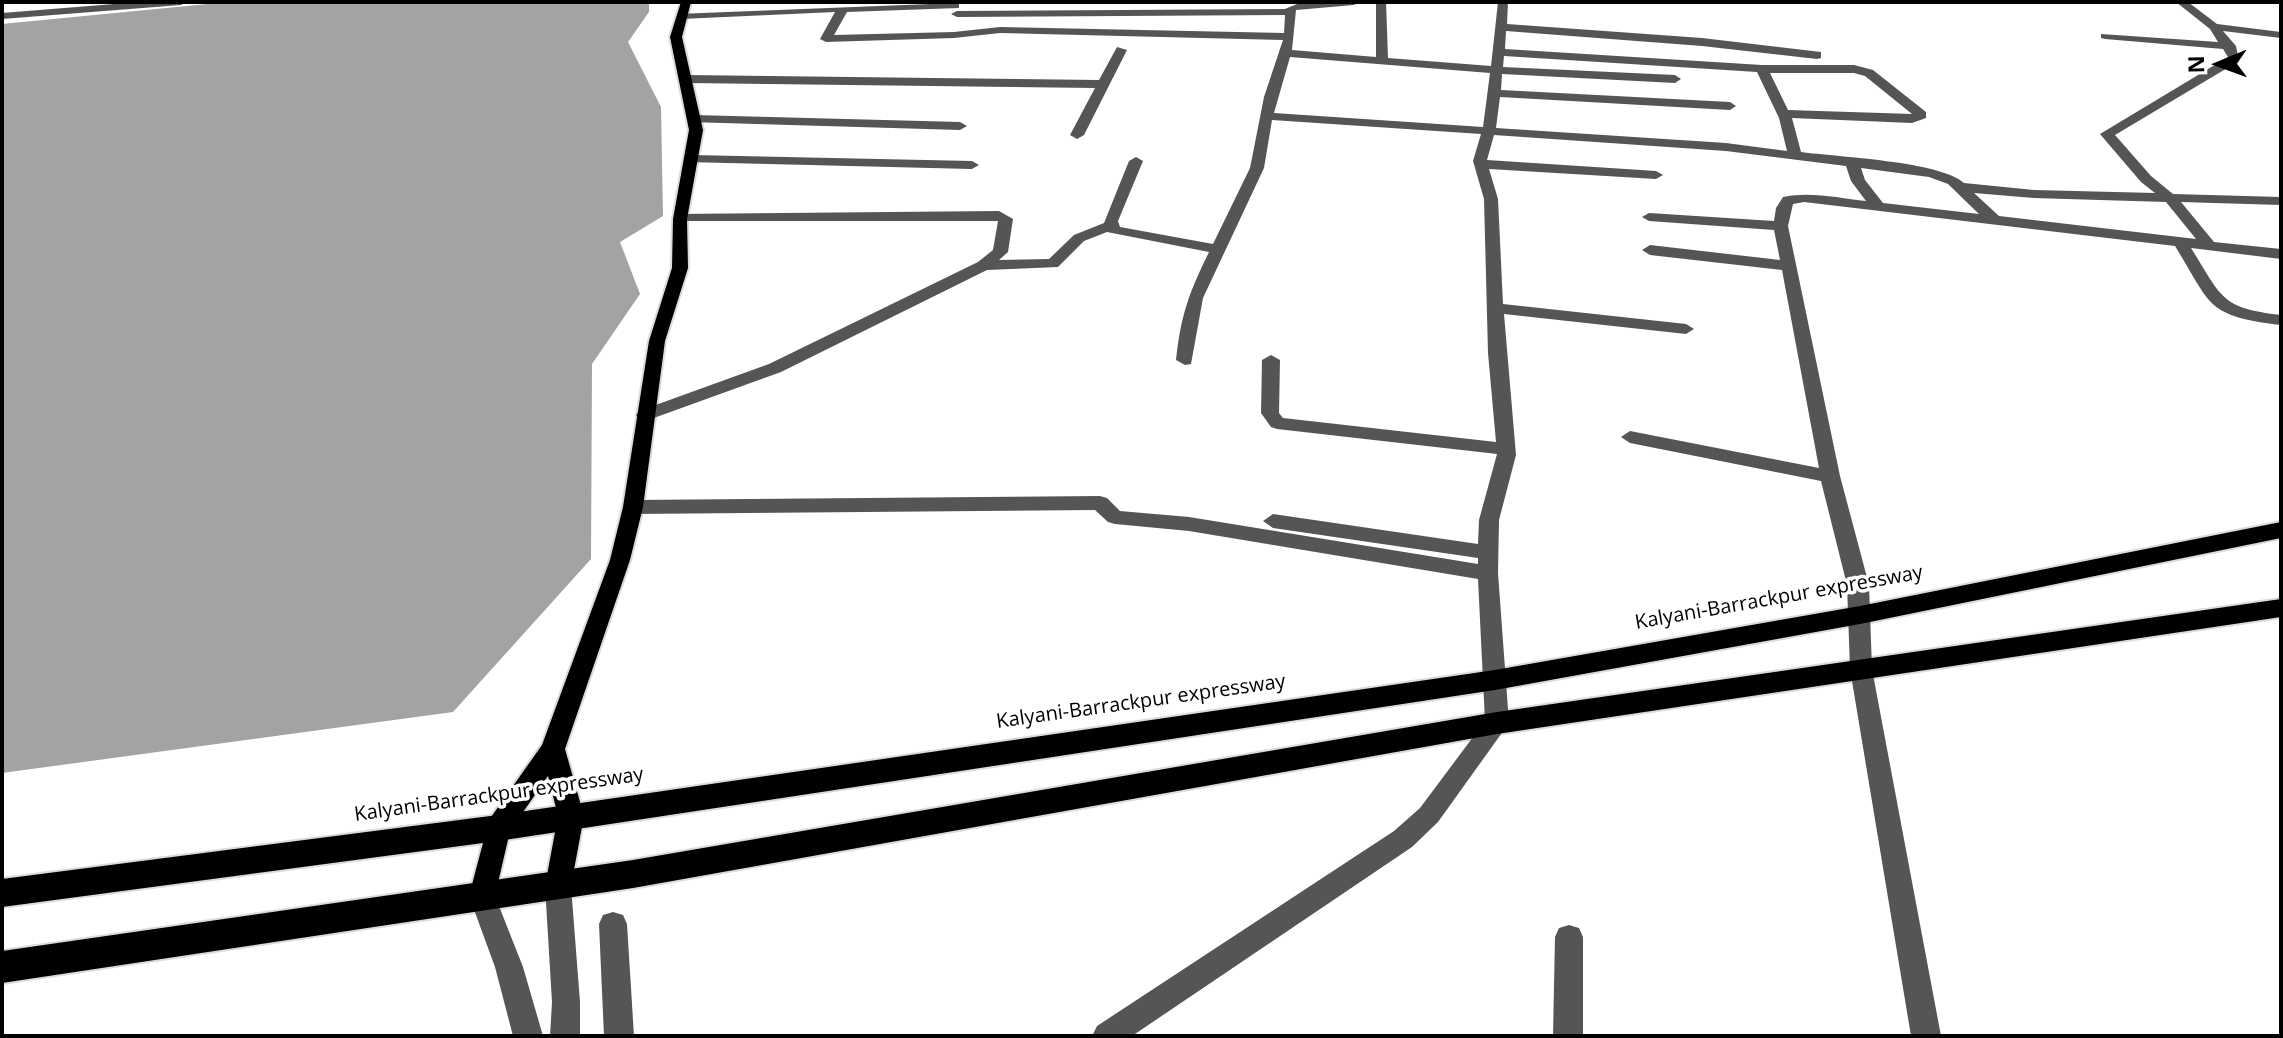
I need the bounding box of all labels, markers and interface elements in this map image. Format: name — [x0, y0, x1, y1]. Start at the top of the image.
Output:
north arrow — [2179, 24, 2259, 104]
text: N — [2180, 55, 2210, 74]
street label: Kalyani-Barrackpur expressway — [1633, 561, 1925, 635]
street label: Kalyani-Barrackpur expressway — [995, 670, 1287, 734]
street label: Kalyani-Barrackpur expressway — [353, 763, 645, 827]

